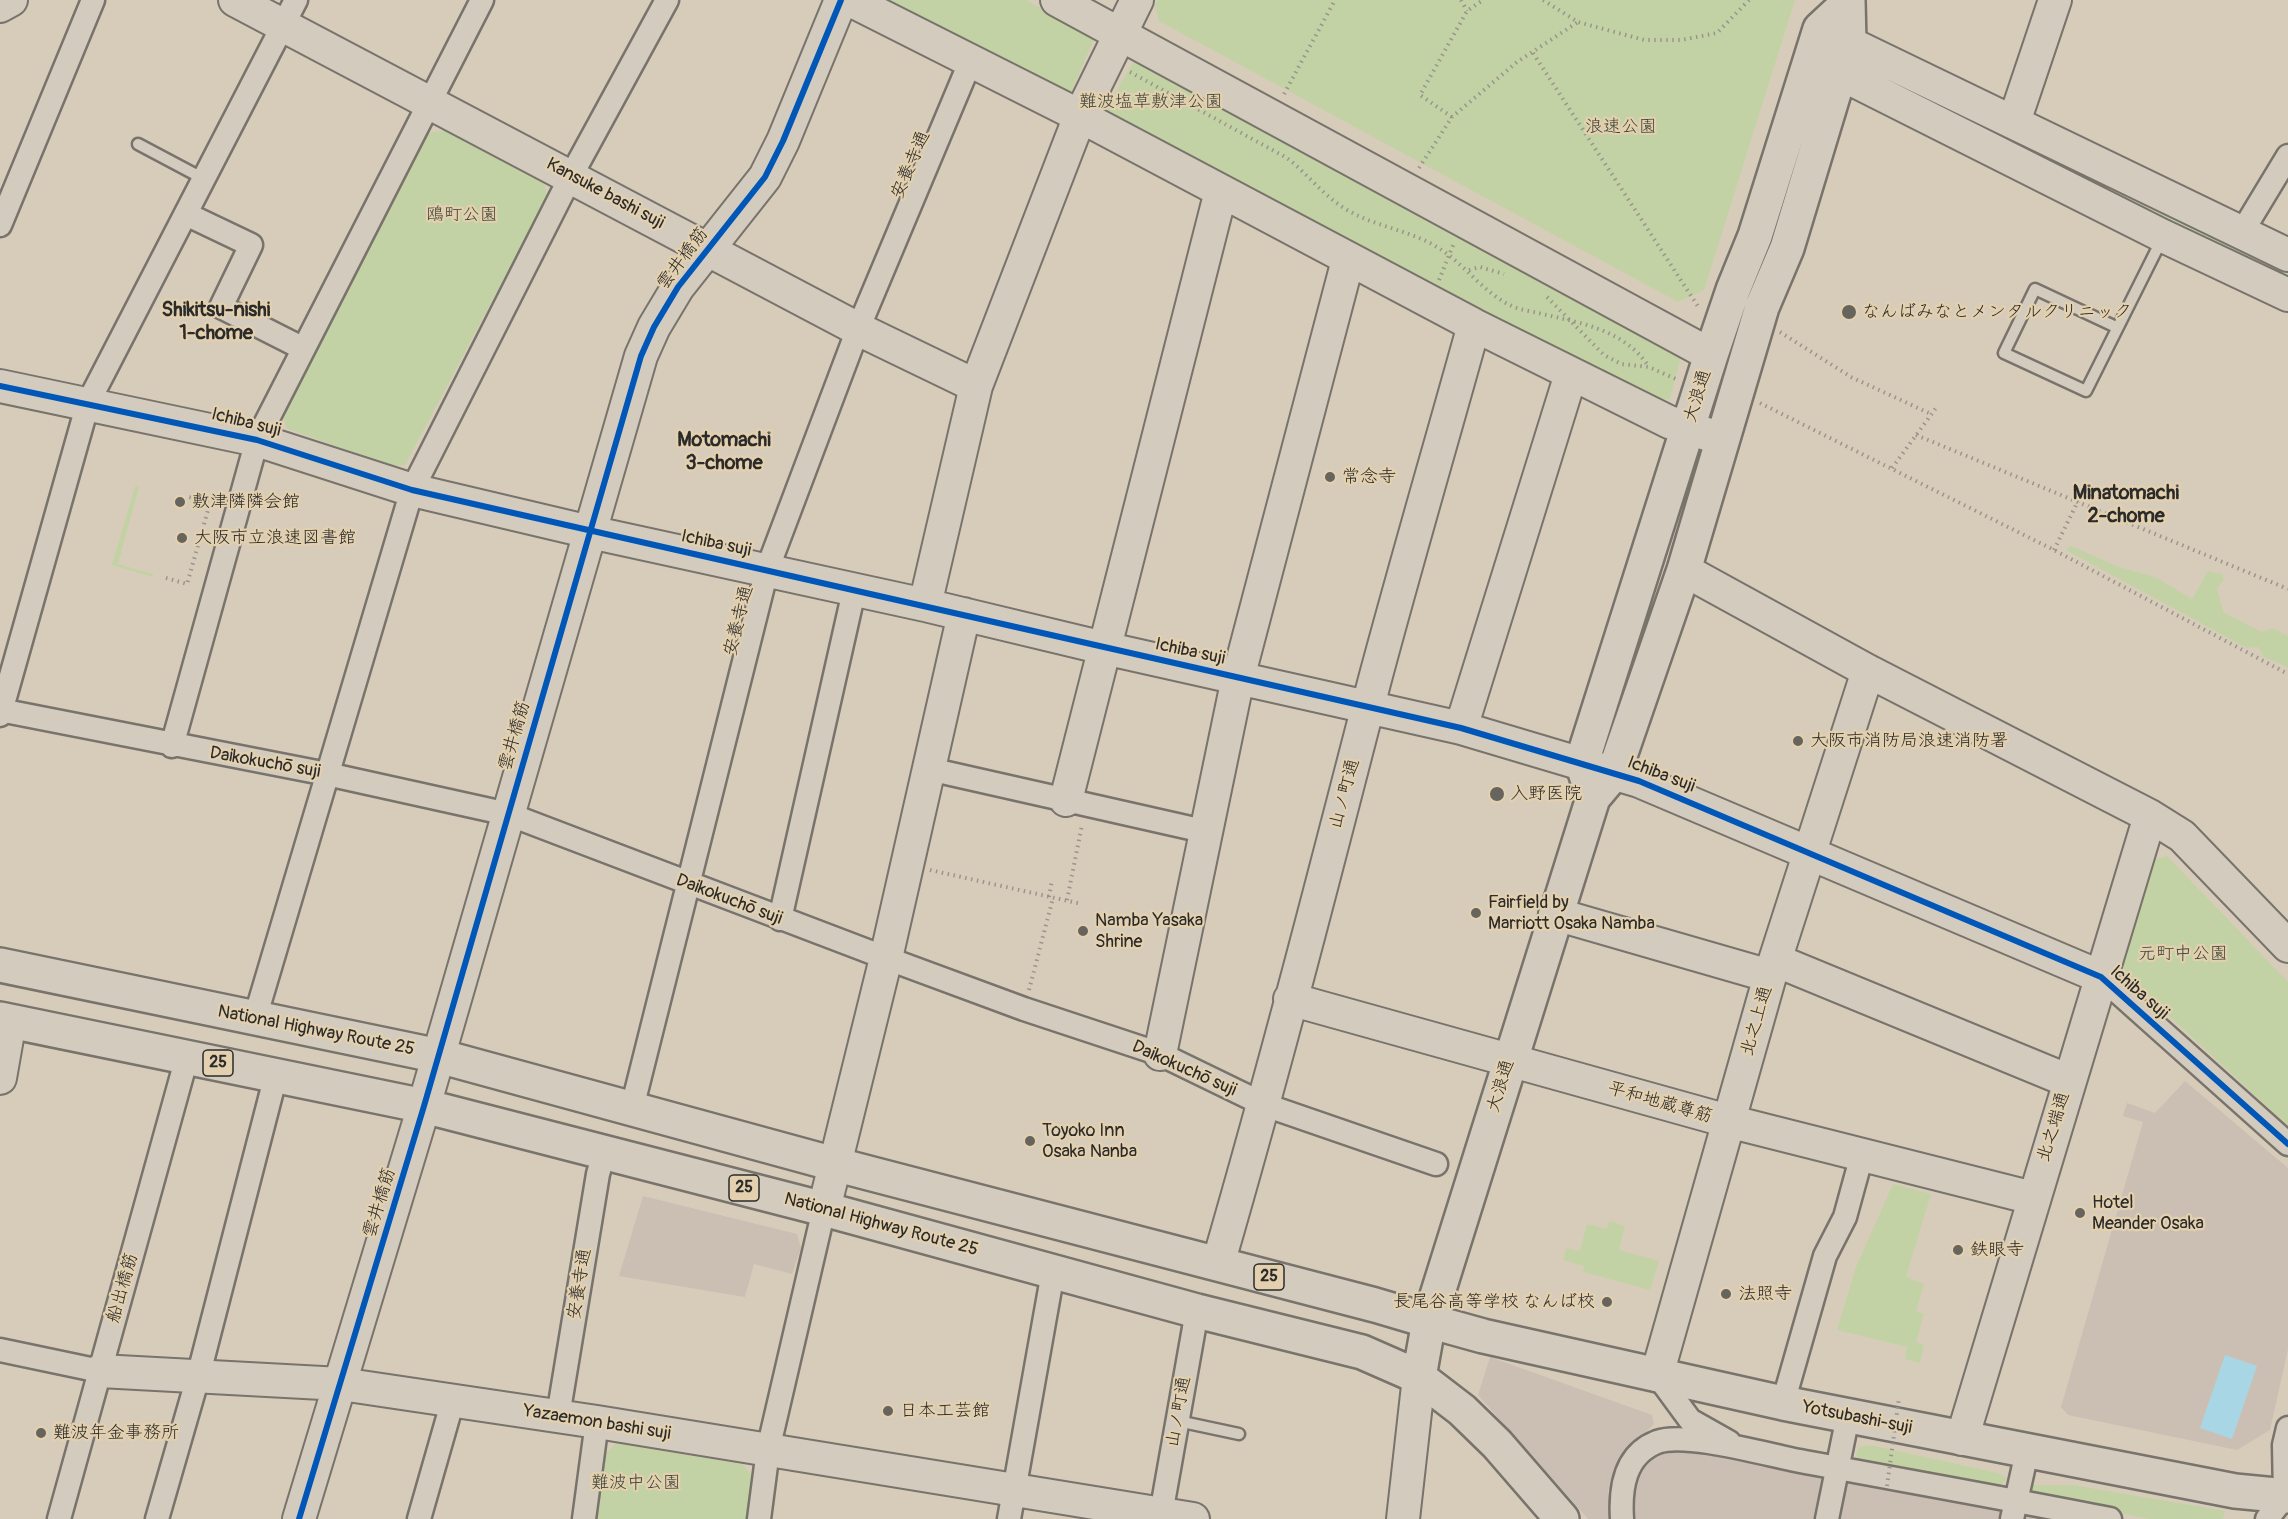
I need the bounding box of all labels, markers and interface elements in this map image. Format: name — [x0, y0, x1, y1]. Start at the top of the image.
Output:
park label: 難波塩草敷津公園 — [1079, 91, 1223, 113]
park label: 浪速公園 — [1585, 116, 1657, 138]
street label: 安養寺通 — [887, 128, 935, 202]
street label: Kansuke bashi suji — [542, 154, 668, 234]
park label: 鴎町公園 — [426, 204, 498, 226]
street label: 雲井橋筋 — [653, 224, 713, 294]
district label: Shikitsu-nishi 1-chome — [162, 299, 270, 346]
place label: なんばみなとメンタルクリニック — [1862, 301, 2132, 323]
marker: なんばみなとメンタルクリニック — [1840, 303, 1858, 321]
street label: 大浪通 — [1680, 367, 1716, 425]
street label: Ichiba suji — [209, 404, 283, 442]
district label: Motomachi 3-chome — [677, 429, 771, 476]
place label: 常念寺 — [1342, 466, 1396, 488]
marker: 常念寺 — [1323, 470, 1337, 484]
district label: Minatomachi 2-chome — [2073, 482, 2179, 529]
place label: 敷津隣隣会館 — [192, 491, 300, 513]
marker: 敷津隣隣会館 — [173, 495, 187, 509]
street label: Ichiba suji — [679, 526, 753, 562]
place label: 大阪市立浪速図書館 — [194, 527, 356, 549]
marker: 大阪市立浪速図書館 — [175, 531, 189, 545]
street label: 安養寺通 — [720, 583, 758, 659]
street label: Ichiba suji — [1153, 634, 1227, 670]
street label: 雲井橋筋 — [495, 698, 535, 774]
place label: 大阪市消防局浪速消防署 — [1810, 730, 2008, 752]
marker: 大阪市消防局浪速消防署 — [1791, 734, 1805, 748]
street label: Daikokuchō suji — [208, 743, 322, 783]
street label: Ichiba suji — [1624, 752, 1698, 798]
street label: 山ノ町通 — [1325, 756, 1365, 832]
place label: 入野医院 — [1510, 783, 1582, 805]
marker: 入野医院 — [1488, 785, 1506, 803]
street label: Daikokuchō suji — [673, 870, 785, 930]
place label: Fairfield by Marriott Osaka Namba — [1488, 892, 1655, 934]
marker: Fairfield by Marriott Osaka Namba — [1469, 906, 1483, 920]
place label: Namba Yasaka Shrine — [1095, 910, 1203, 952]
marker: Namba Yasaka Shrine — [1076, 924, 1090, 938]
park label: 元町中公園 — [2138, 943, 2228, 965]
street label: Ichiba suji — [2105, 962, 2173, 1024]
street label: 北之上通 — [1737, 983, 1777, 1059]
street label: National Highway Route 25 — [216, 1001, 416, 1061]
street label: Daikokuchō suji — [1128, 1036, 1240, 1102]
road number: 25 — [203, 1050, 233, 1076]
street label: 大浪通 — [1483, 1057, 1519, 1115]
street label: 平和地蔵尊筋 — [1605, 1078, 1715, 1128]
street label: 北之端通 — [2033, 1089, 2075, 1165]
place label: Toyoko Inn Osaka Nanba — [1042, 1120, 1137, 1162]
marker: Toyoko Inn Osaka Nanba — [1023, 1134, 1037, 1148]
street label: 雲井橋筋 — [359, 1165, 401, 1241]
road number: 25 — [729, 1175, 759, 1201]
street label: National Highway Route 25 — [782, 1189, 980, 1261]
place label: Hotel Meander Osaka — [2092, 1192, 2204, 1234]
marker: Hotel Meander Osaka — [2073, 1206, 2087, 1220]
place label: 鉄眼寺 — [1970, 1239, 2024, 1261]
marker: 鉄眼寺 — [1951, 1243, 1965, 1257]
street label: 安養寺通 — [564, 1247, 596, 1321]
street label: 船出橋筋 — [103, 1250, 143, 1326]
road number: 25 — [1254, 1264, 1284, 1290]
place label: 法照寺 — [1738, 1283, 1792, 1305]
marker: 法照寺 — [1719, 1287, 1733, 1301]
place label: 長尾谷高等学校 なんば校 — [1393, 1291, 1595, 1313]
marker: 長尾谷高等学校 なんば校 — [1600, 1295, 1614, 1309]
street label: 山ノ町通 — [1162, 1375, 1196, 1449]
street label: Yotsubashi-suji — [1800, 1397, 1914, 1439]
place label: 日本工芸館 — [900, 1400, 990, 1422]
street label: Yazaemon bashi suji — [522, 1401, 672, 1445]
marker: 日本工芸館 — [881, 1404, 895, 1418]
place label: 難波年金事務所 — [53, 1422, 179, 1444]
marker: 難波年金事務所 — [34, 1426, 48, 1440]
park label: 難波中公園 — [591, 1472, 681, 1494]

